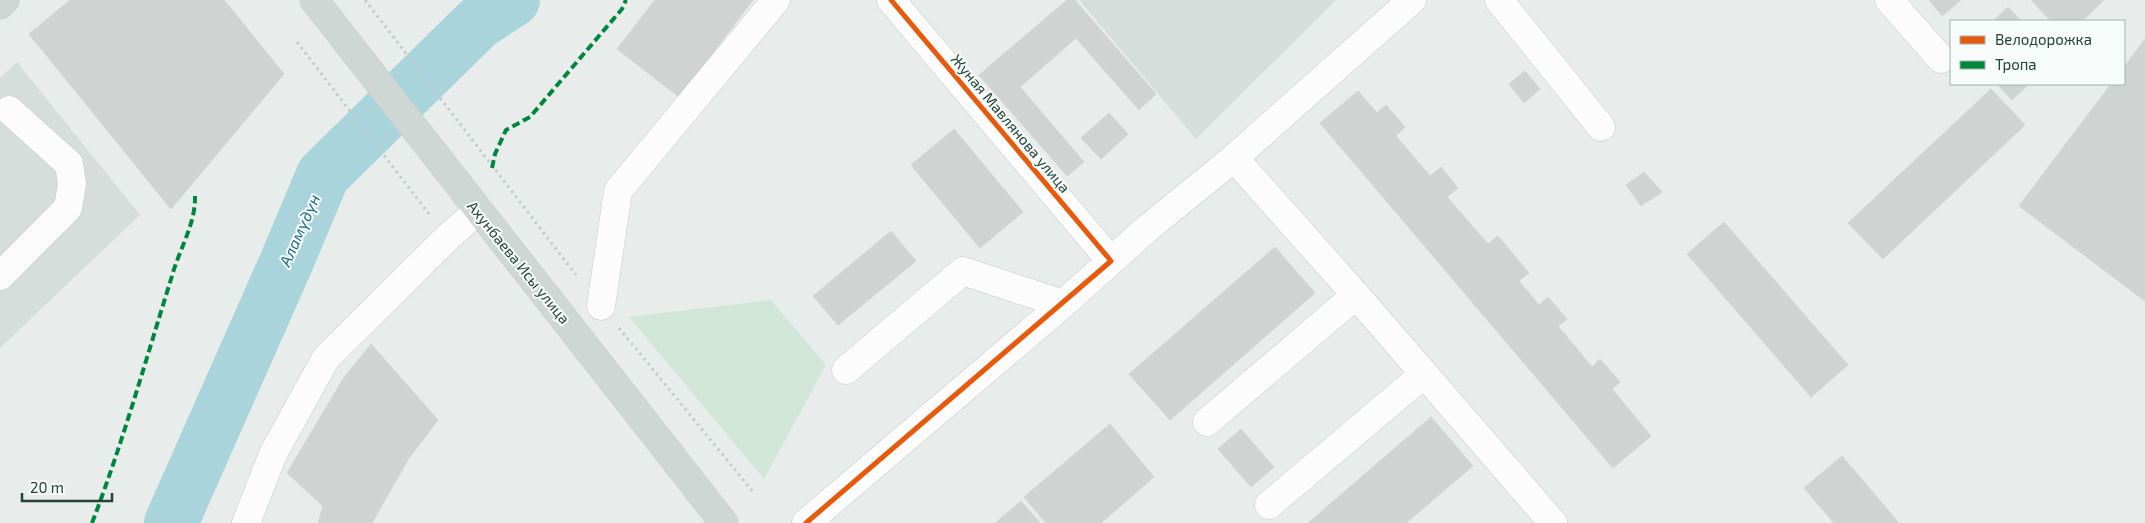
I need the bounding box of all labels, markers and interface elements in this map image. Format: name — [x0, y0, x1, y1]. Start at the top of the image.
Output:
legend — [1950, 20, 2125, 85]
text: Велодорожка — [1995, 30, 2092, 48]
street label: Жуная Мавлянова улица — [947, 50, 1074, 197]
text: Тропа — [1995, 55, 2037, 73]
water label: Аламүдүн — [274, 191, 323, 270]
street label: Ахунбаева Исы улица — [463, 197, 574, 328]
scale bar — [22, 470, 112, 502]
text: 20 m — [30, 478, 64, 496]

